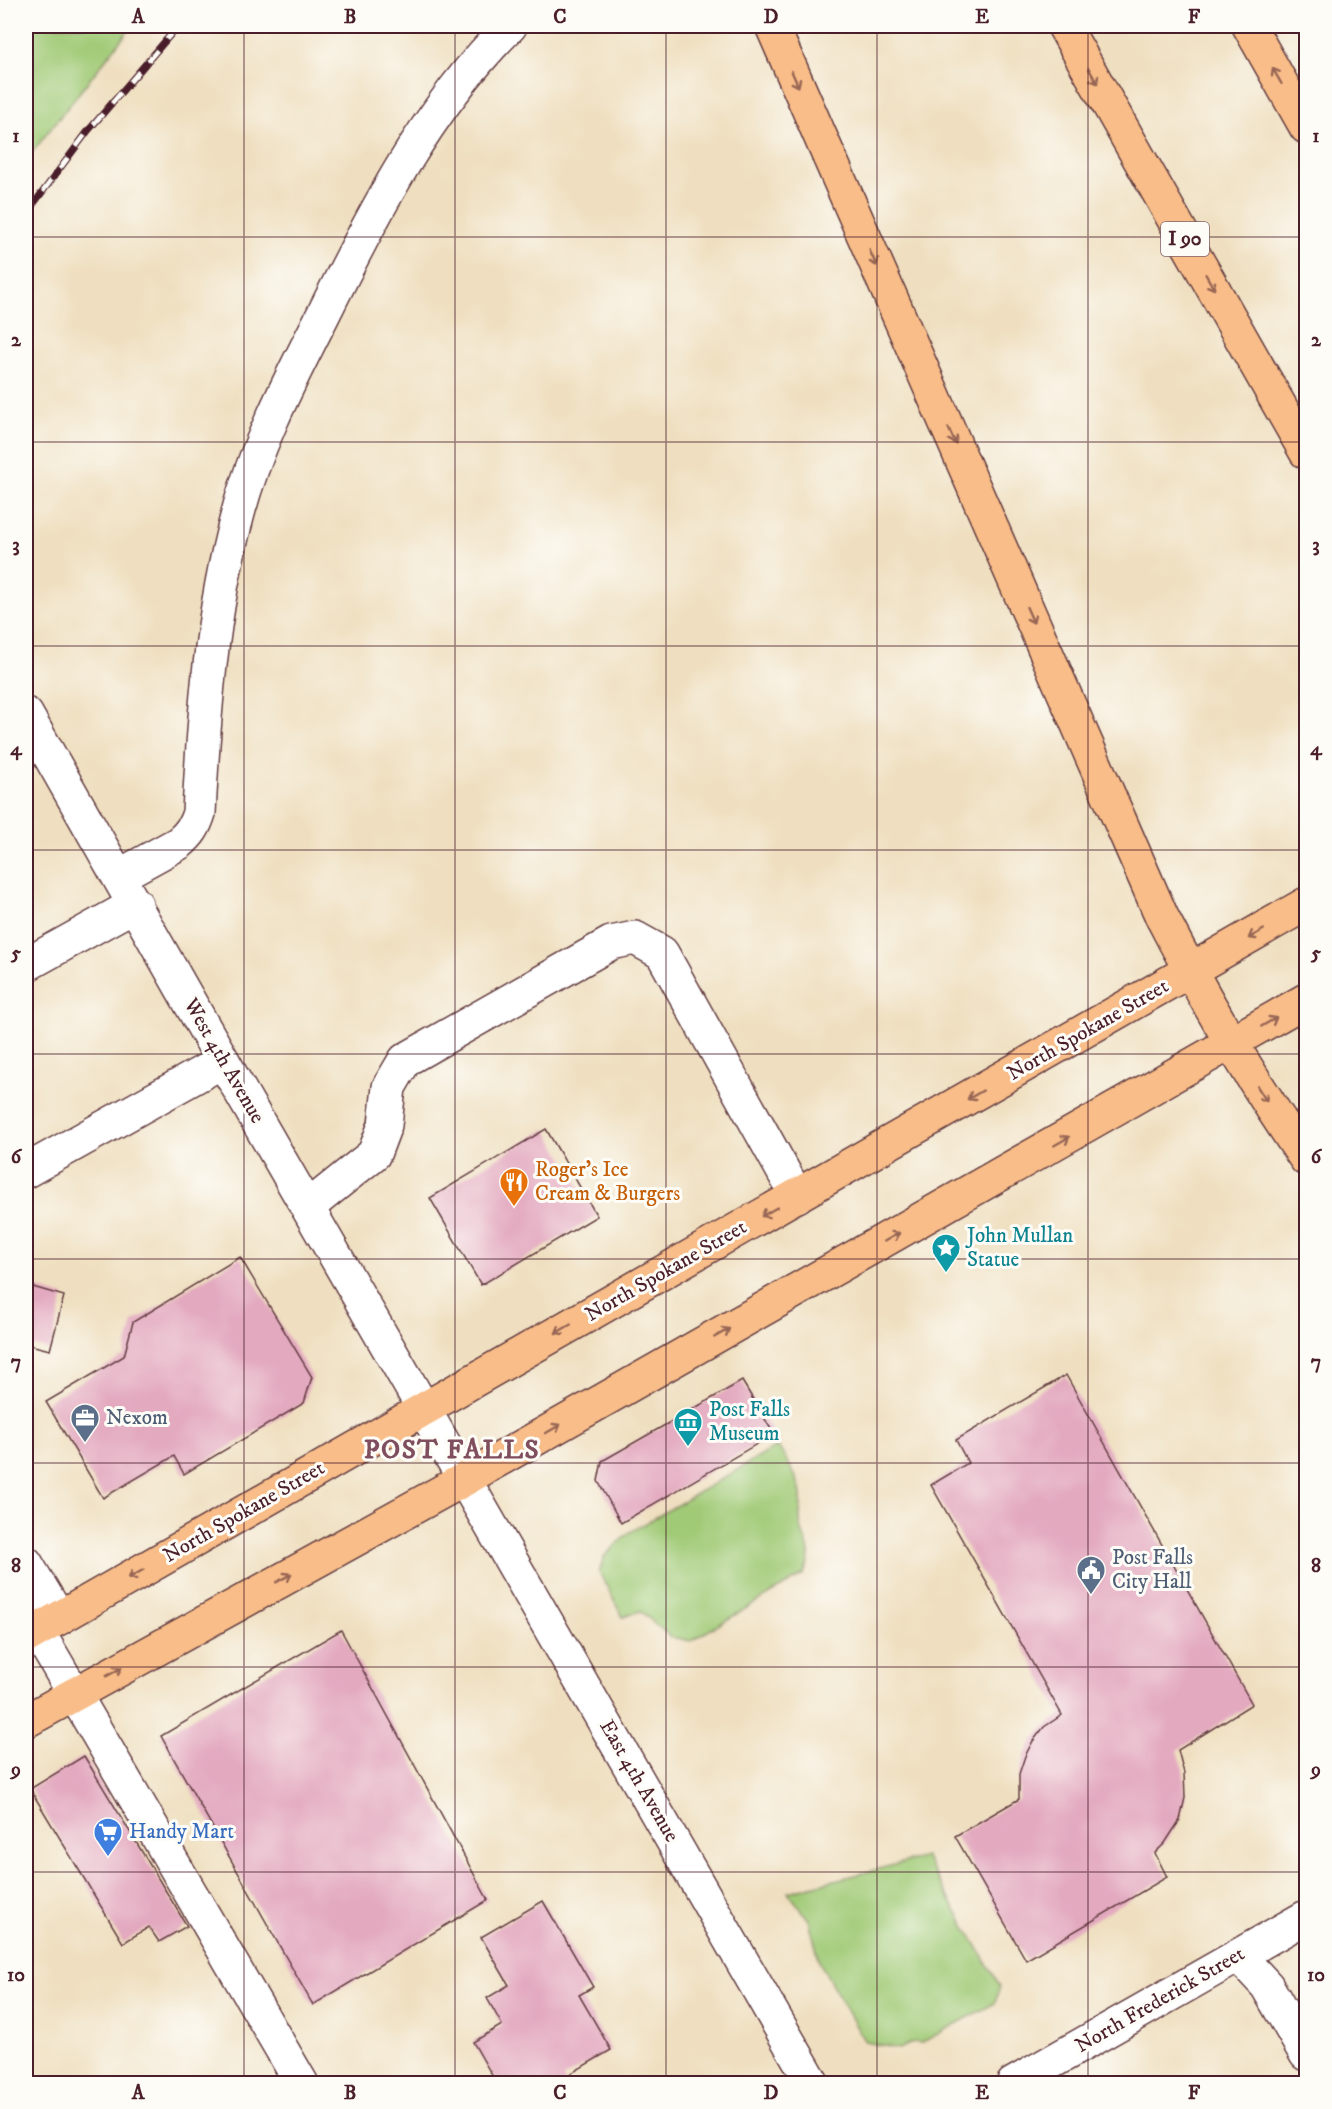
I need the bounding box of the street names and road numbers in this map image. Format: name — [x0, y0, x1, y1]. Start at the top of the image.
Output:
road number: I 90 — [1161, 222, 1209, 256]
street label: North Spokane Street — [1003, 973, 1173, 1087]
street label: West 4th Avenue — [177, 993, 270, 1128]
street label: North Spokane Street — [581, 1214, 751, 1328]
street label: North Spokane Street — [159, 1455, 329, 1569]
street label: East 4th Avenue — [594, 1715, 685, 1847]
street label: North Frederick Street — [1071, 1941, 1250, 2059]

